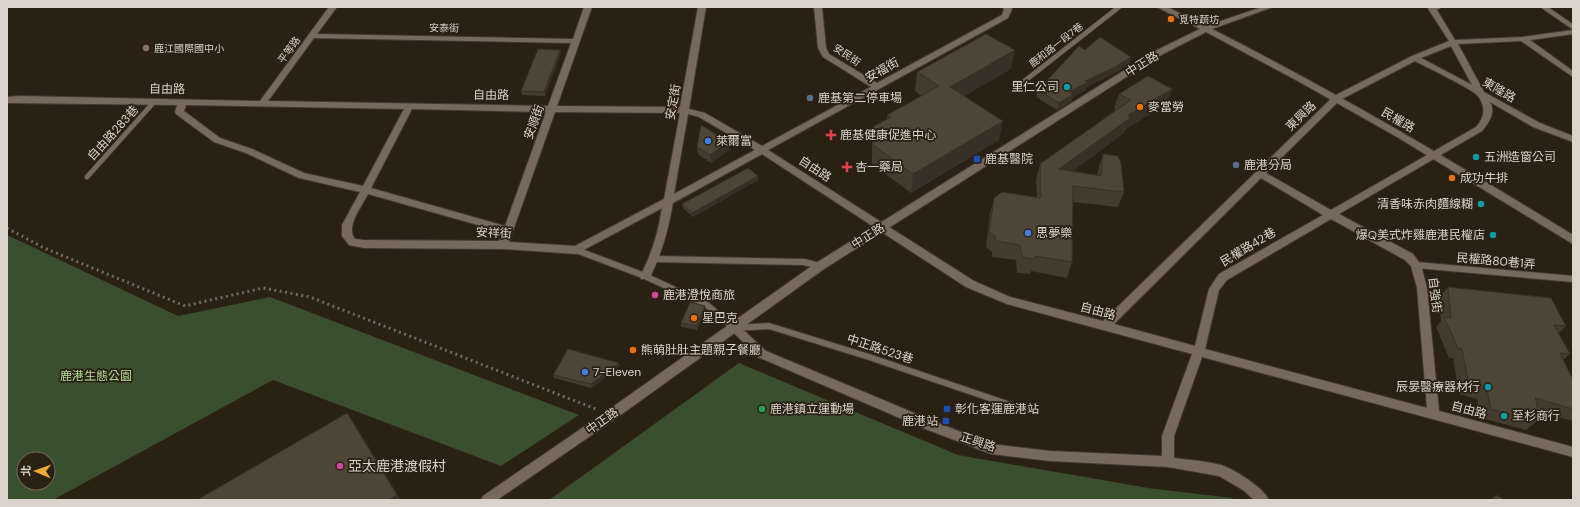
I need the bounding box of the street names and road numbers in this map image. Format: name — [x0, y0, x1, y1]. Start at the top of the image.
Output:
street label: 鹿和路一段7巷 — [1026, 20, 1086, 70]
street label: 安泰街 — [429, 21, 459, 35]
street label: 平等路 — [275, 34, 303, 66]
street label: 安民街 — [831, 41, 863, 69]
street label: 中正路 — [1122, 48, 1162, 80]
street label: 安福街 — [862, 54, 902, 86]
street label: 東隆路 — [1479, 74, 1519, 106]
street label: 自由路 — [149, 81, 185, 97]
street label: 安定街 — [662, 83, 684, 121]
street label: 自由路 — [473, 87, 509, 103]
street label: 東興路 — [1282, 98, 1320, 134]
street label: 自由路283巷 — [84, 102, 142, 164]
street label: 安順街 — [520, 102, 548, 142]
street label: 民權路 — [1378, 104, 1418, 136]
street label: 自由路 — [796, 152, 834, 186]
street label: 中正路 — [848, 220, 888, 252]
street label: 安祥街 — [476, 224, 512, 242]
street label: 民權路42巷 — [1217, 224, 1279, 270]
street label: 民權路80巷1弄 — [1456, 250, 1536, 272]
street label: 自強街 — [1425, 276, 1445, 314]
street label: 自由路 — [1079, 299, 1117, 323]
street label: 中正路523巷 — [845, 331, 915, 367]
street label: 自由路 — [1450, 398, 1488, 422]
street label: 中正路 — [583, 404, 621, 438]
street label: 正興路 — [958, 429, 998, 455]

